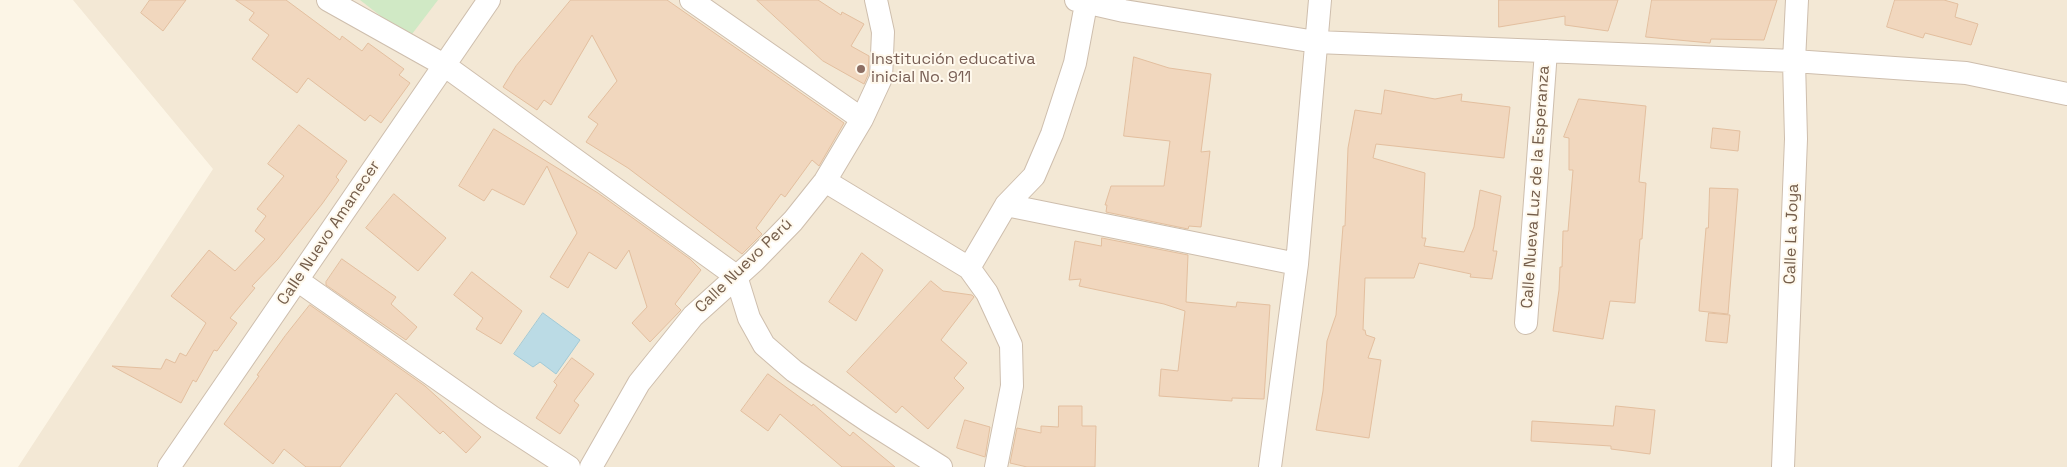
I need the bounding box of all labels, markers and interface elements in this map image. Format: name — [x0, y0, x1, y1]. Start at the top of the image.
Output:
place label: Institución educativa inicial No. 911 — [871, 50, 1035, 88]
marker: Institución educativa inicial No. 911 — [855, 63, 867, 75]
street label: Calle Nueva Luz de la Esperanza — [1518, 65, 1554, 309]
street label: Calle Nuevo Amanecer — [273, 157, 385, 309]
street label: Calle La Joya — [1781, 183, 1803, 285]
street label: Calle Nuevo Perú — [692, 215, 796, 317]

